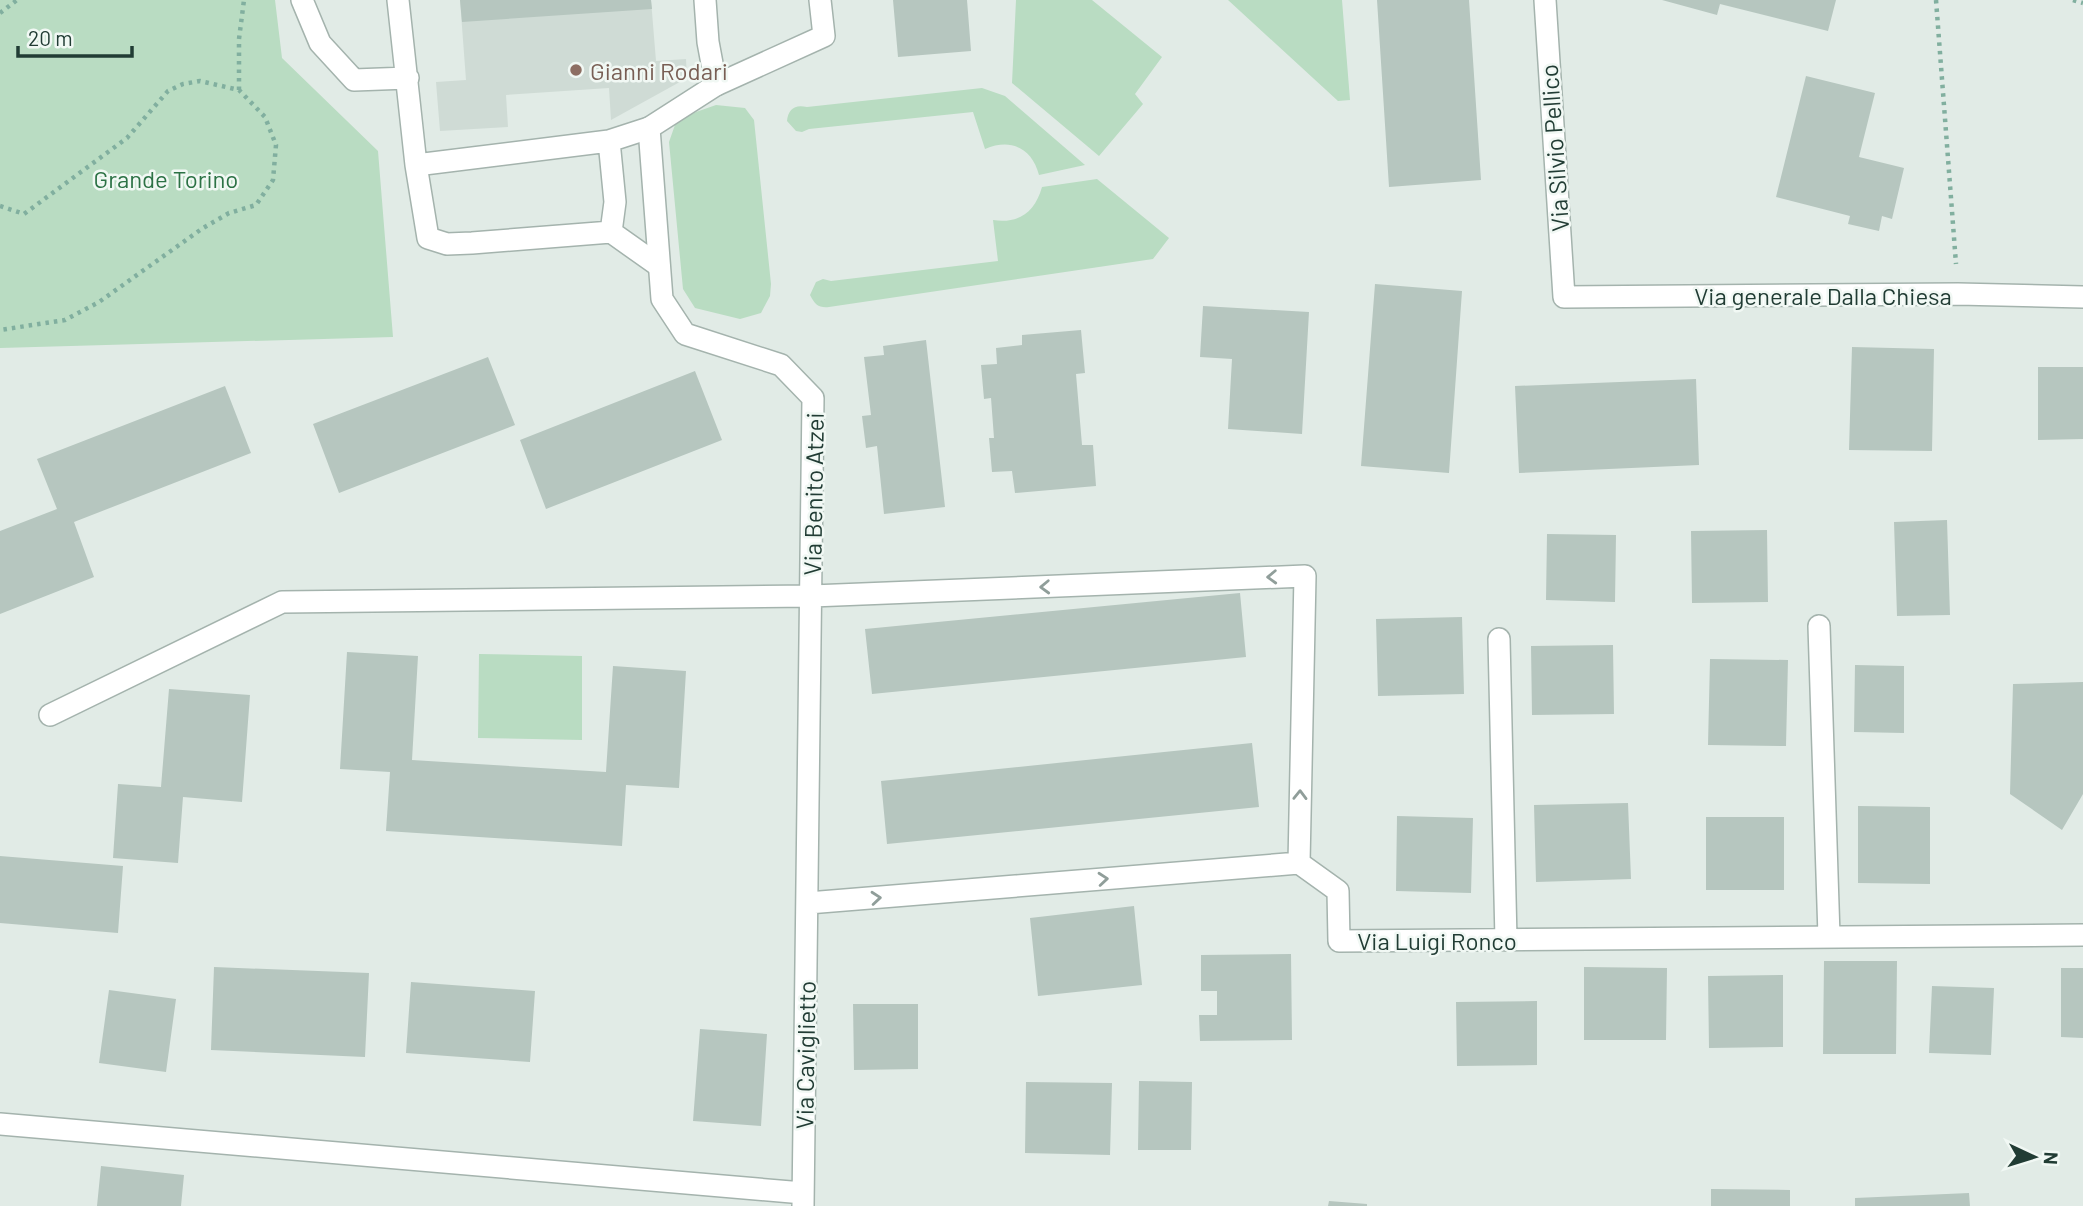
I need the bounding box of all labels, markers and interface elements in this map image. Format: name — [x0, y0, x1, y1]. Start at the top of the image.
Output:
scale bar — [18, 14, 131, 58]
text: 20 m — [28, 25, 73, 50]
place label: Gianni Rodari — [590, 56, 728, 85]
marker: Gianni Rodari — [568, 62, 584, 78]
street label: Via Silvio Pellico — [1534, 63, 1574, 233]
park label: Grande Torino — [94, 164, 238, 193]
street label: Via generale Dalla Chiesa — [1694, 281, 1952, 310]
street label: Via Benito Atzei — [797, 412, 829, 576]
one-way arrow — [1266, 570, 1277, 585]
one-way arrow — [1039, 579, 1050, 594]
one-way arrow — [1292, 789, 1308, 800]
one-way arrow — [1098, 872, 1109, 887]
one-way arrow — [871, 891, 882, 906]
street label: Via Luigi Ronco — [1357, 926, 1517, 955]
street label: Via Caviglietto — [789, 980, 821, 1130]
north arrow — [1999, 1122, 2069, 1192]
text: N — [2040, 1151, 2063, 1165]

